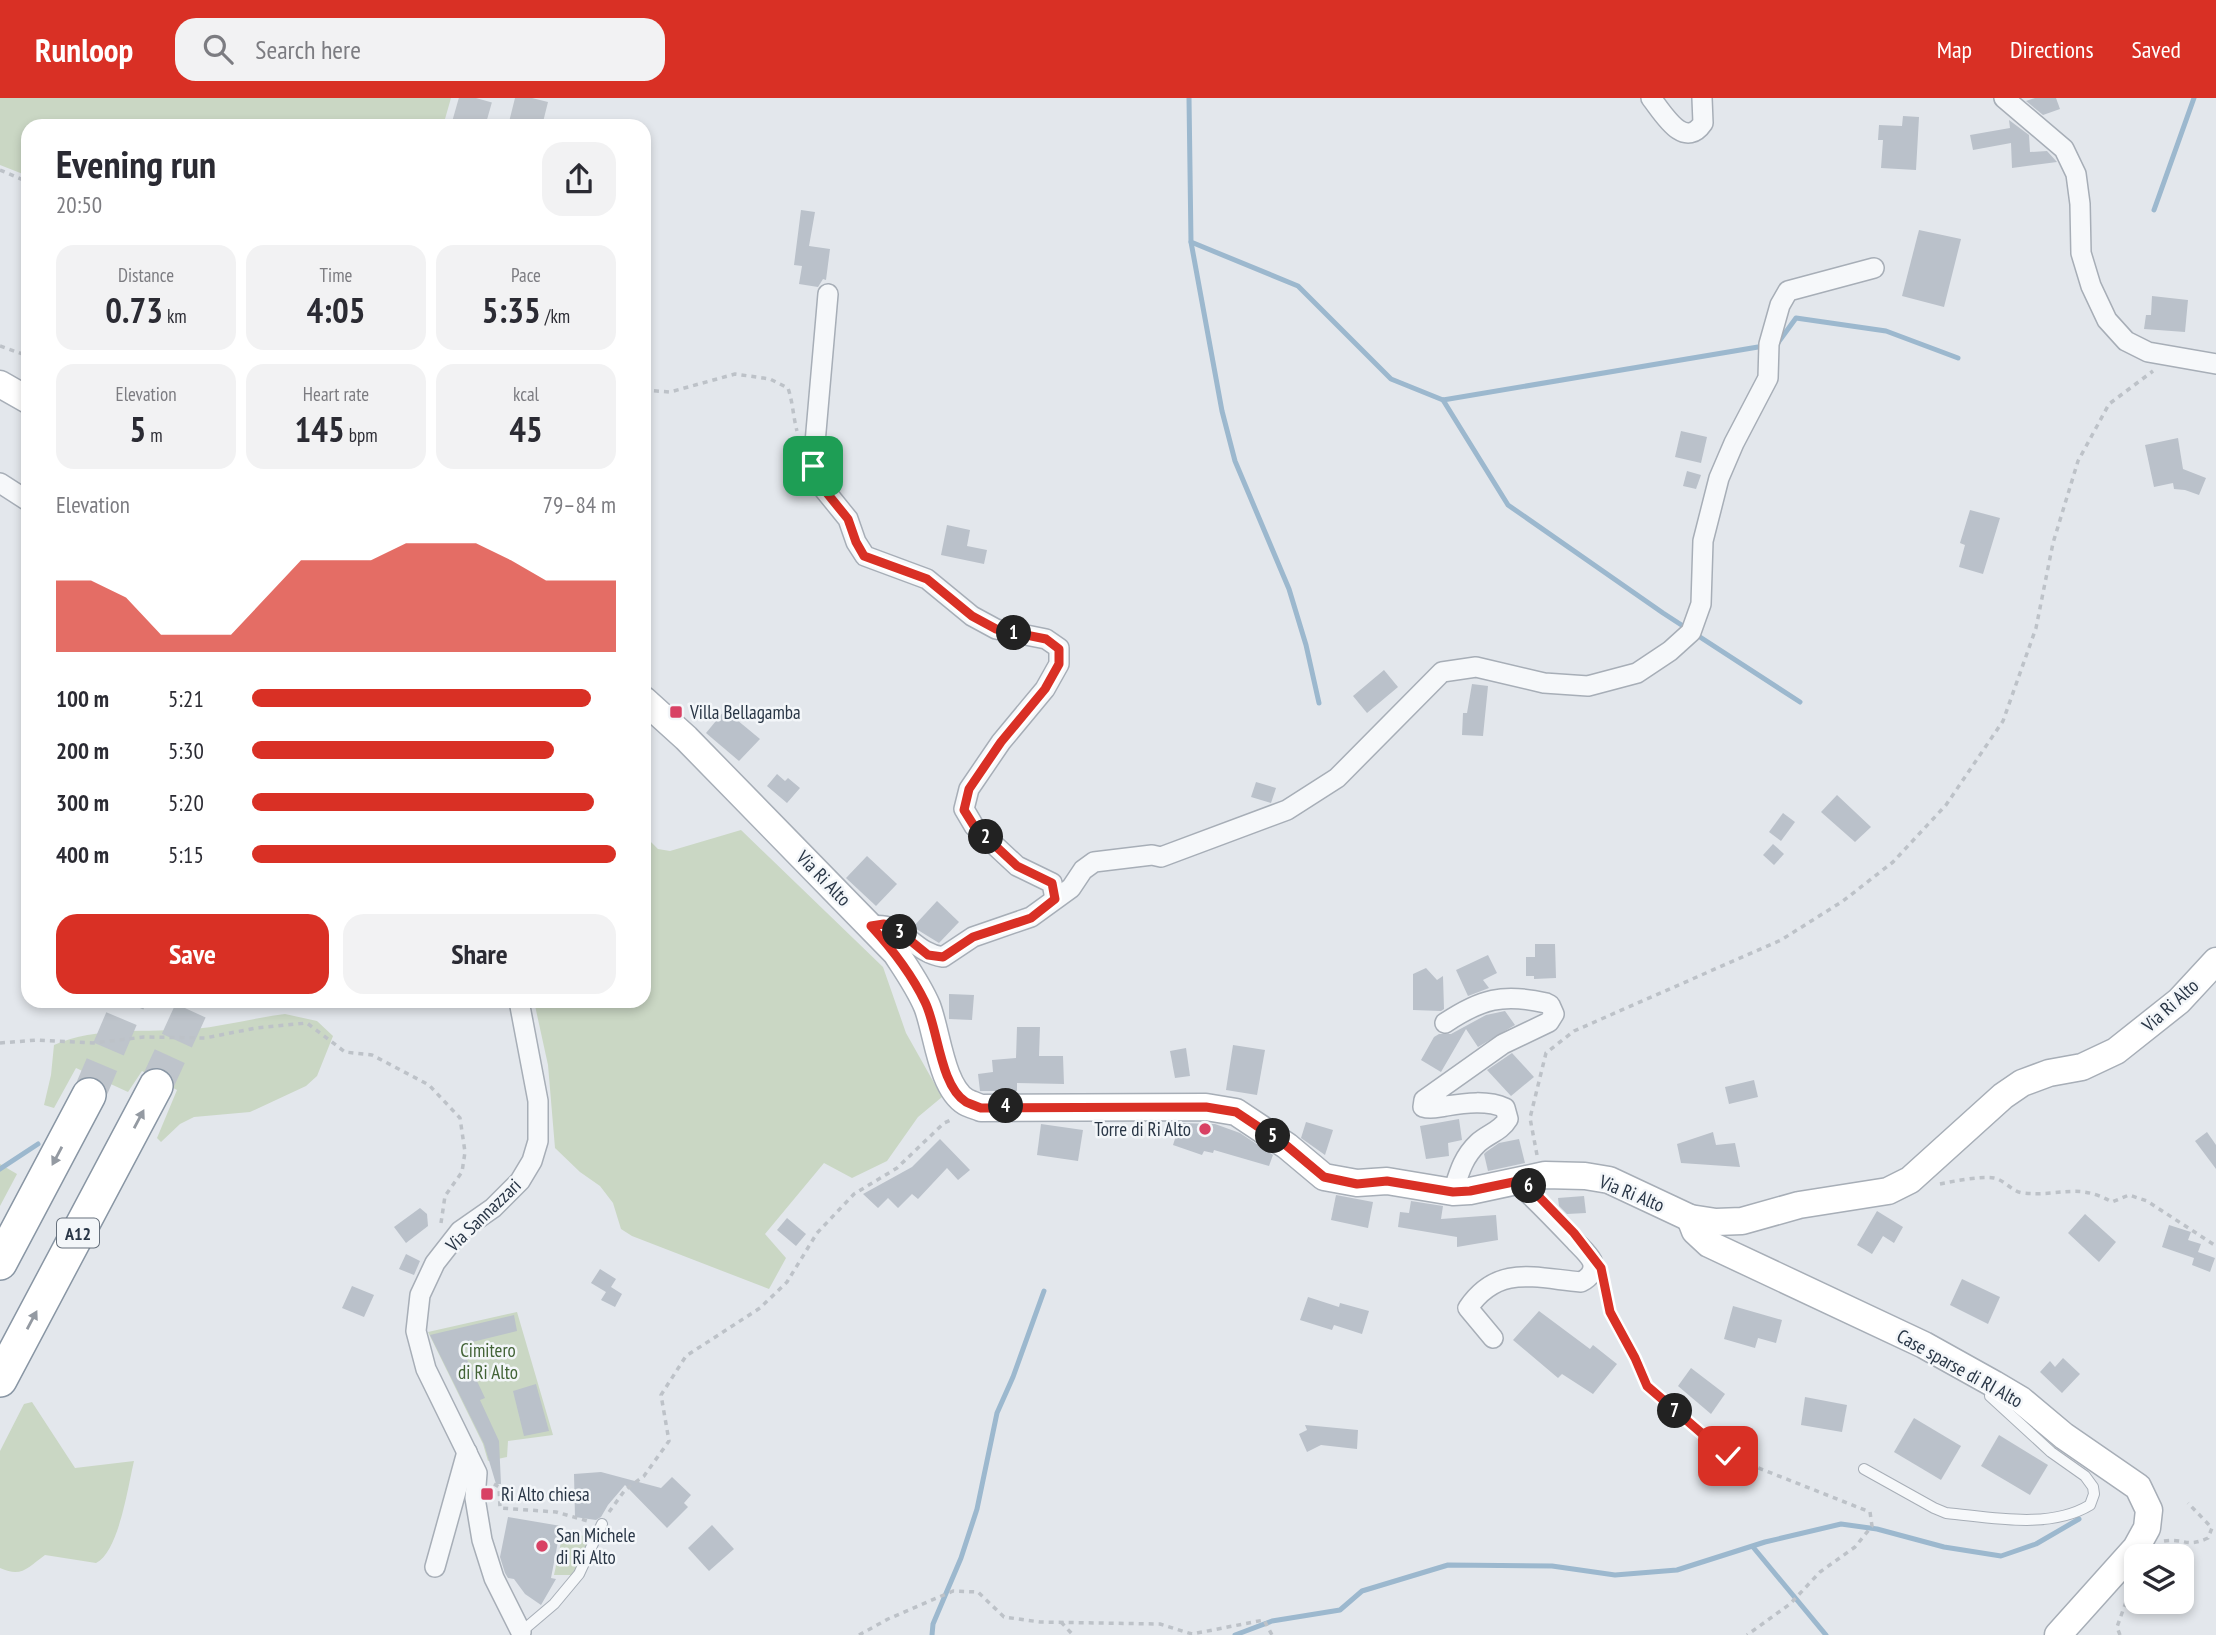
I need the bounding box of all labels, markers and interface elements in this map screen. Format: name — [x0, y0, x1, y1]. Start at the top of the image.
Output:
search box — [175, 18, 665, 81]
text: Runloop — [35, 28, 133, 71]
icon: search — [199, 30, 237, 68]
text: Search here — [255, 33, 361, 66]
text: Map — [1937, 34, 1972, 65]
text: Directions — [2010, 34, 2094, 65]
text: Saved — [2132, 34, 2181, 65]
text: Evening run — [56, 139, 216, 188]
button: share — [542, 142, 616, 216]
text: 20:50 — [56, 190, 102, 219]
text: Distance — [118, 263, 174, 287]
text: Time — [320, 263, 352, 287]
text: Pace — [511, 263, 541, 287]
text: 0.73 — [105, 287, 163, 333]
text: 4:05 — [307, 287, 365, 333]
text: 5:35 — [482, 287, 541, 333]
text: km — [163, 304, 187, 328]
text: /km — [541, 304, 570, 328]
text: Elevation — [116, 382, 176, 406]
text: Heart rate — [303, 382, 369, 406]
text: kcal — [513, 382, 539, 406]
text: 5 — [129, 406, 146, 452]
text: 145 — [294, 406, 345, 452]
text: 45 — [509, 406, 543, 452]
text: m — [146, 423, 163, 447]
text: bpm — [345, 423, 378, 447]
pin — [783, 436, 843, 496]
icon: arrive — [794, 447, 832, 485]
text: Elevation — [56, 490, 130, 519]
text: 79–84 m — [543, 490, 616, 519]
pin: 1 — [996, 616, 1032, 650]
text: 1 — [1009, 620, 1018, 644]
text: 100 m — [56, 684, 109, 713]
text: 5:21 — [168, 684, 204, 713]
place label: Villa Bellagamba — [689, 700, 801, 724]
marker: Villa Bellagamba — [668, 704, 684, 720]
text: 200 m — [56, 736, 109, 765]
text: 5:30 — [168, 736, 204, 765]
text: 300 m — [56, 788, 109, 817]
text: 5:20 — [168, 788, 204, 817]
pin: 2 — [968, 820, 1004, 854]
text: 2 — [981, 824, 990, 848]
text: 400 m — [56, 840, 109, 869]
text: 5:15 — [168, 840, 204, 869]
street label: Via Ri Alto — [791, 844, 856, 911]
button: Save — [56, 914, 329, 994]
button: Share — [343, 914, 616, 994]
pin: 3 — [883, 914, 918, 950]
text: 3 — [895, 919, 904, 943]
street label: Via Ri Alto — [2136, 973, 2203, 1037]
pin: 4 — [988, 1088, 1024, 1124]
text: 4 — [1001, 1093, 1010, 1117]
one-way arrow — [133, 1109, 144, 1129]
place label: Torre di Ri Alto — [1094, 1117, 1191, 1141]
pin: 5 — [1256, 1118, 1290, 1154]
marker: Torre di Ri Alto — [1197, 1121, 1213, 1137]
text: 5 — [1268, 1123, 1277, 1147]
one-way arrow — [51, 1146, 63, 1165]
pin: 6 — [1512, 1168, 1546, 1204]
street label: Via Ri Alto — [1595, 1169, 1668, 1217]
street label: Via Sannazzari — [440, 1173, 526, 1257]
text: 6 — [1524, 1173, 1533, 1197]
road number: A12 — [57, 1218, 99, 1248]
one-way arrow — [26, 1310, 38, 1330]
street label: Case sparse di RI Alto — [1893, 1323, 2027, 1413]
park label: Cimitero di Ri Alto — [458, 1338, 518, 1384]
pin: 7 — [1658, 1394, 1692, 1428]
text: 7 — [1670, 1398, 1679, 1422]
pin — [1698, 1426, 1758, 1486]
icon: check — [1709, 1437, 1747, 1475]
place label: Ri Alto chiesa — [501, 1482, 590, 1506]
marker: Ri Alto chiesa — [479, 1486, 495, 1502]
place label: San Michele di Ri Alto — [556, 1523, 636, 1569]
marker: San Michele di Ri Alto — [534, 1538, 550, 1554]
map controls — [2124, 1544, 2194, 1614]
button: layers — [2124, 1544, 2194, 1614]

